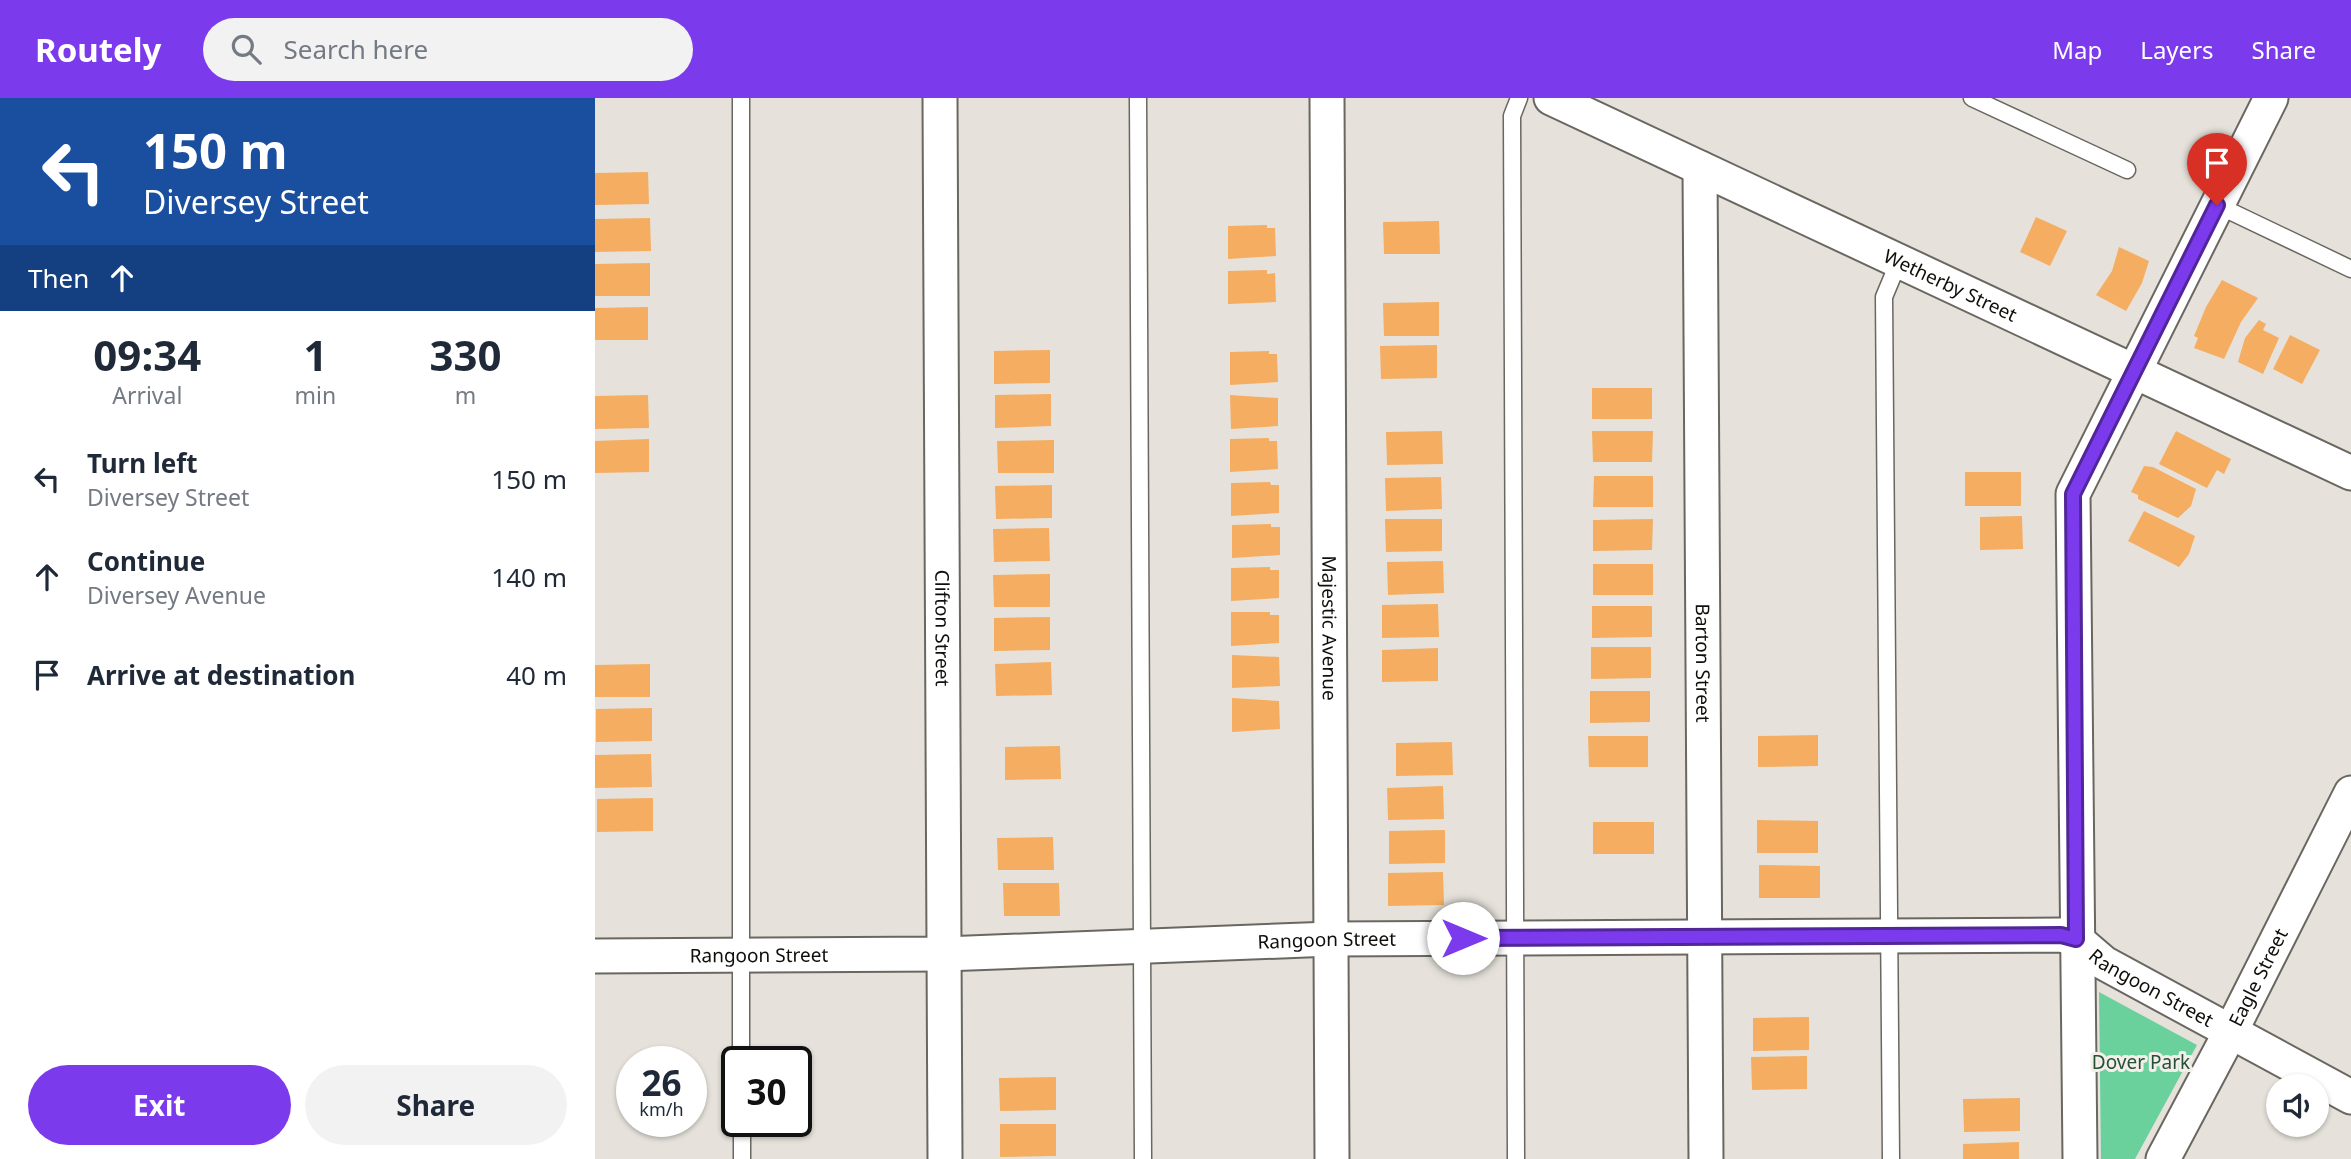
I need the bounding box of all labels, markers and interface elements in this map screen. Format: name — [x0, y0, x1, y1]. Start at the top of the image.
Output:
search box — [203, 18, 693, 81]
text: Routely — [35, 27, 161, 72]
icon: search — [227, 30, 265, 68]
text: Search here — [283, 31, 428, 67]
text: Map — [2052, 33, 2102, 66]
text: Layers — [2140, 33, 2214, 66]
text: Share — [2252, 33, 2316, 66]
text: 150 m — [143, 117, 288, 183]
icon: left — [28, 126, 119, 217]
pin — [2187, 133, 2247, 205]
icon: arrive — [2198, 144, 2236, 182]
text: Diversey Street — [143, 180, 369, 223]
street label: Wetherby Street — [1879, 243, 2021, 328]
icon: ahead — [103, 259, 141, 297]
text: Then — [28, 260, 89, 296]
text: 09:34 — [93, 326, 201, 383]
text: 1 — [303, 326, 327, 383]
text: 330 — [430, 326, 502, 383]
text: Arrival — [112, 379, 182, 411]
text: min — [295, 379, 336, 411]
text: m — [455, 379, 476, 411]
text: Turn left — [87, 445, 198, 481]
icon: left — [28, 460, 66, 498]
text: 150 m — [491, 461, 567, 497]
text: Diversey Street — [87, 481, 249, 513]
text: Continue — [87, 543, 205, 579]
street label: Majestic Avenue — [1316, 555, 1343, 701]
icon: ahead — [28, 558, 66, 596]
text: 140 m — [491, 559, 567, 595]
street label: Clifton Street — [929, 570, 956, 686]
text: Diversey Avenue — [87, 579, 266, 611]
street label: Barton Street — [1690, 603, 1716, 723]
icon: arrive — [28, 656, 66, 694]
text: Arrive at destination — [87, 657, 356, 693]
text: 40 m — [506, 657, 567, 693]
position arrow — [1426, 901, 1500, 975]
street label: Eagle Street — [2222, 924, 2294, 1031]
street label: Rangoon Street — [1257, 926, 1396, 955]
street label: Rangoon Street — [690, 942, 829, 968]
street label: Rangoon Street — [2083, 943, 2218, 1033]
speed limit sign: 30 — [721, 1046, 812, 1137]
park label: Dover Park — [2092, 1049, 2190, 1075]
text: 26 — [641, 1059, 682, 1106]
button: Exit — [28, 1065, 291, 1145]
button: Share — [305, 1065, 567, 1145]
map controls — [2266, 1074, 2329, 1137]
button: sound — [2266, 1074, 2329, 1137]
text: km/h — [639, 1097, 684, 1121]

